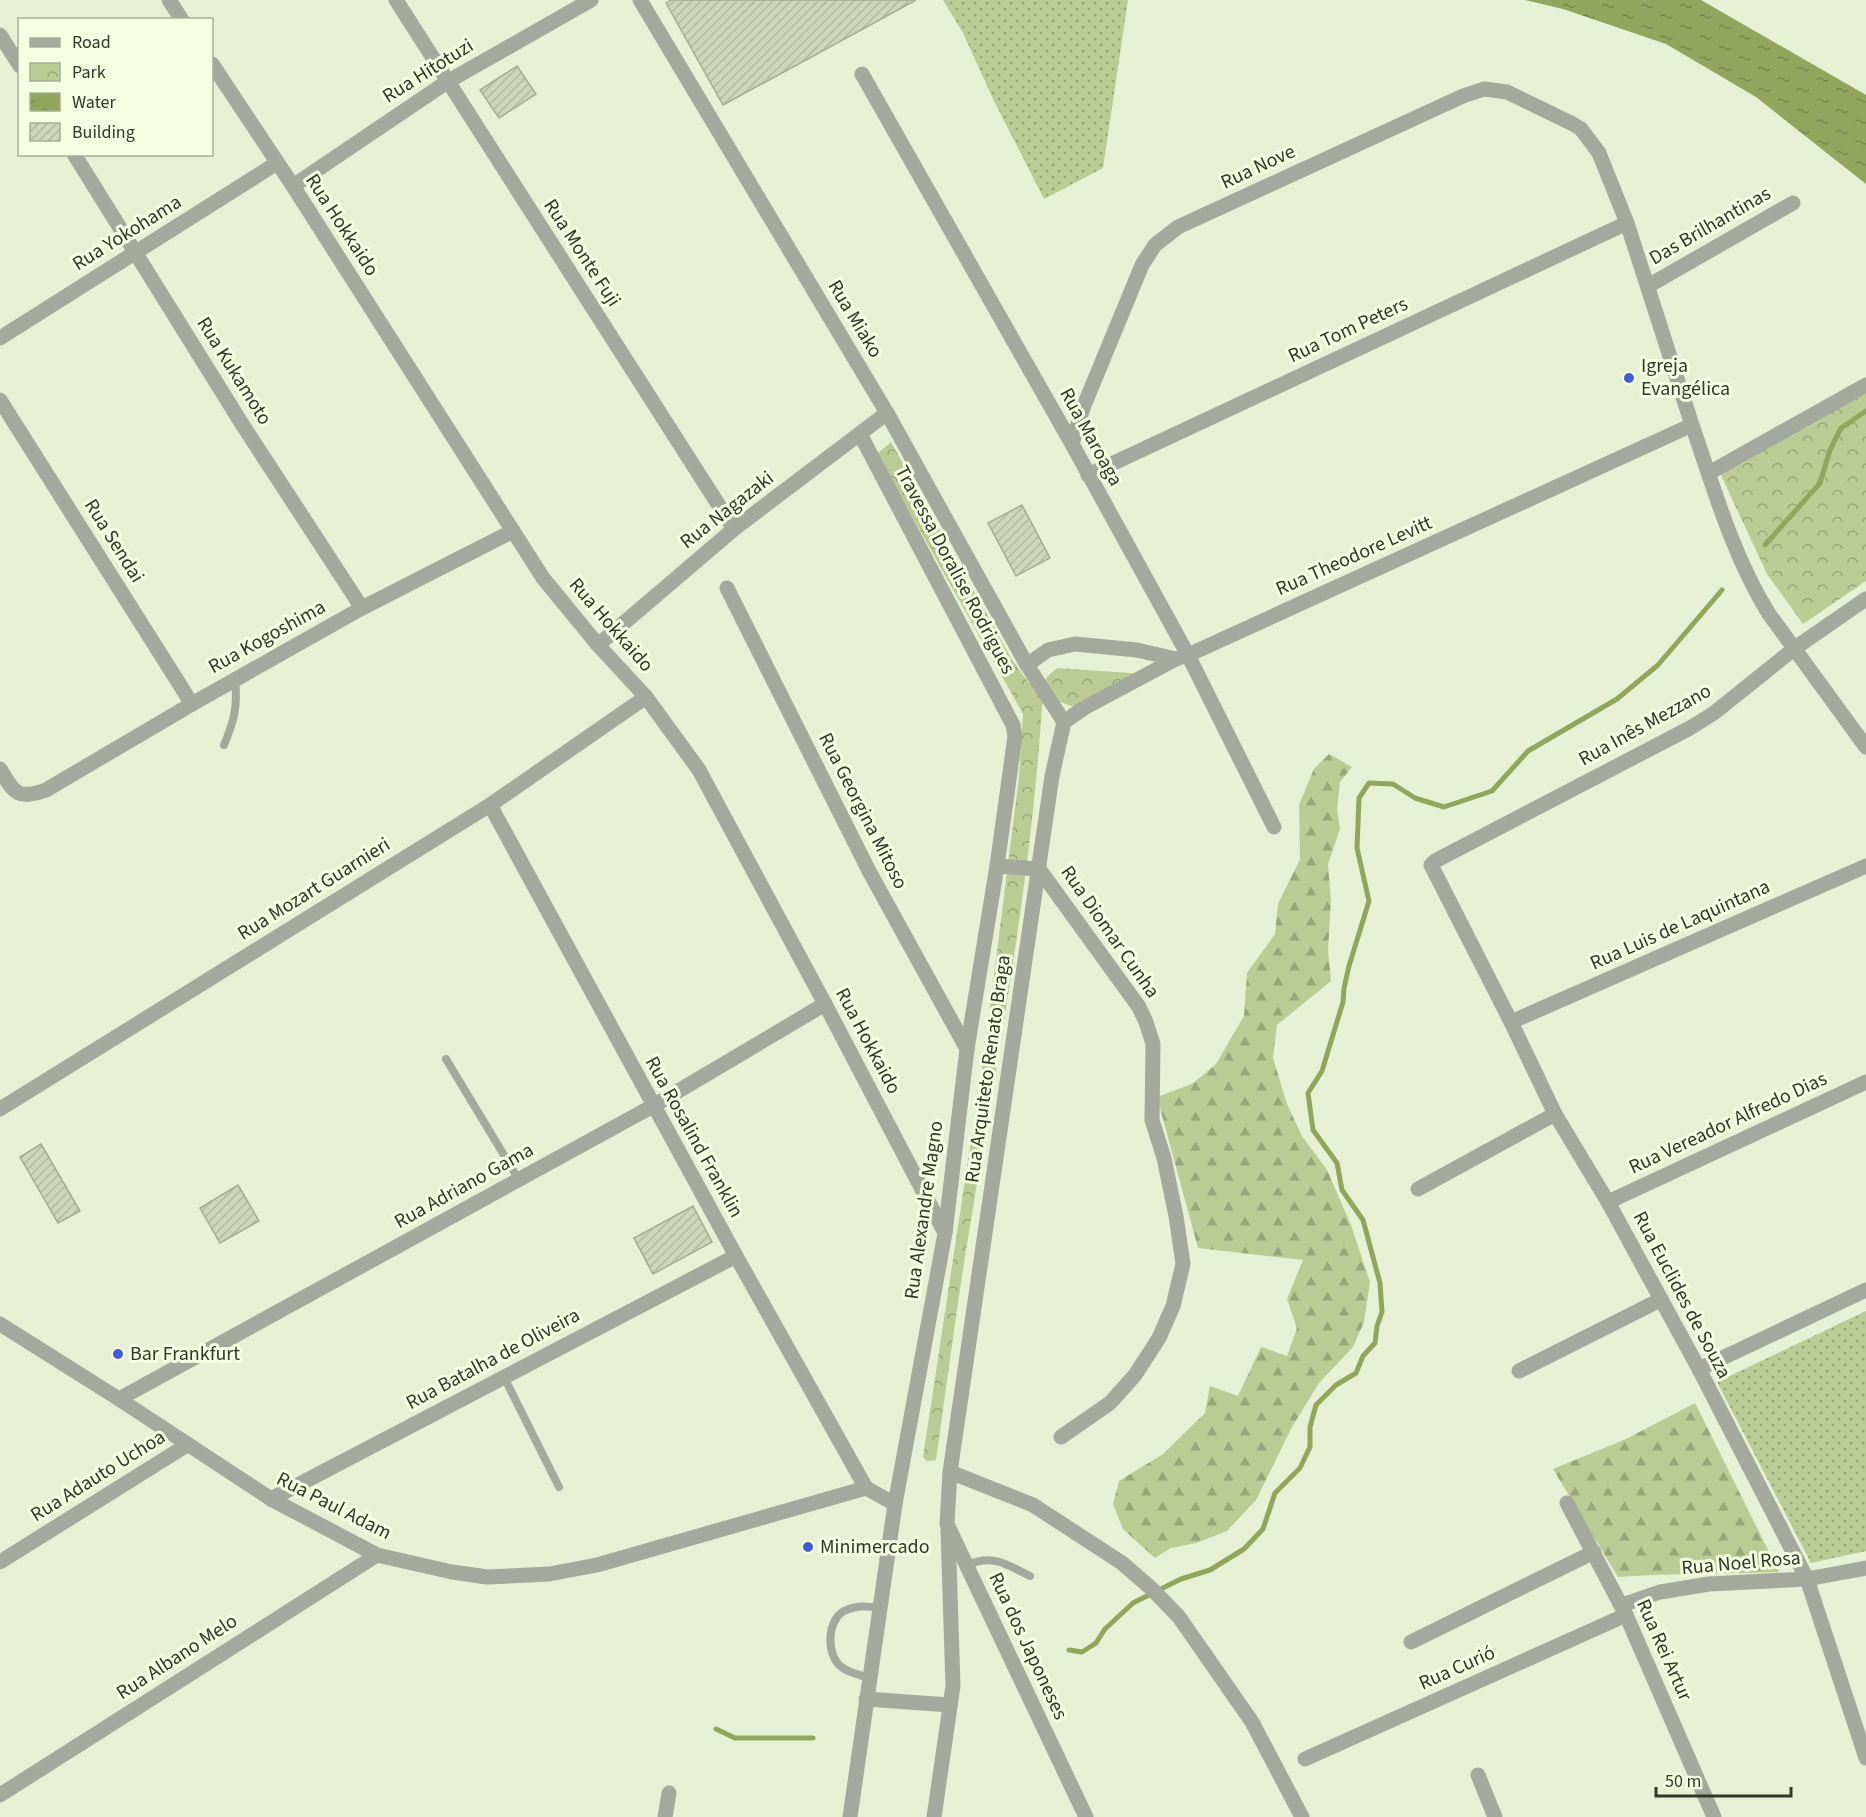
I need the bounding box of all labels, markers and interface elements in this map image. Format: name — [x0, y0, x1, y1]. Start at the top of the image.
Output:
legend — [18, 18, 213, 156]
text: Road — [72, 30, 111, 55]
street label: Rua Hitotuzi — [377, 32, 479, 110]
text: Park — [72, 60, 106, 85]
text: Water — [72, 90, 116, 115]
text: Building — [72, 120, 135, 145]
street label: Rua Nove — [1216, 138, 1300, 196]
street label: Rua Hokkaido — [298, 168, 386, 282]
street label: Das Brilhantinas — [1644, 180, 1776, 272]
street label: Rua Yokohama — [67, 188, 187, 278]
street label: Rua Monte Fuji — [537, 194, 627, 312]
street label: Rua Miako — [821, 275, 889, 363]
street label: Rua Tom Peters — [1283, 290, 1413, 370]
street label: Rua Kukamoto — [190, 312, 278, 430]
place label: Igreja Evangélica — [1641, 352, 1730, 403]
marker: Igreja Evangélica — [1622, 371, 1636, 385]
street label: Rua Maroaga — [1053, 383, 1129, 491]
street label: Travessa Doralise Rodrigues — [888, 461, 1022, 679]
street label: Rua Nagazaki — [674, 464, 780, 556]
street label: Rua Sendai — [77, 494, 151, 588]
street label: Rua Theodore Levitt — [1271, 509, 1437, 603]
street label: Rua Hokkaido — [562, 572, 660, 678]
street label: Rua Kogoshima — [203, 593, 331, 681]
street label: Rua Inês Mezzano — [1574, 677, 1716, 773]
street label: Rua Georgina Mitoso — [811, 728, 915, 894]
street label: Rua Mozart Guarnieri — [232, 831, 396, 947]
street label: Rua Diomar Cunha — [1054, 860, 1166, 1004]
street label: Rua Luis de Laquintana — [1586, 873, 1774, 977]
street label: Rua Arquiteto Renato Braga — [958, 953, 1018, 1185]
street label: Rua Hokkaido — [828, 983, 908, 1099]
street label: Rua Rosalind Franklin — [638, 1051, 750, 1223]
street label: Rua Vereador Alfredo Dias — [1624, 1065, 1832, 1181]
street label: Rua Alexandre Magno — [898, 1119, 950, 1301]
street label: Rua Adriano Gama — [389, 1136, 539, 1236]
street label: Rua Euclides de Souza — [1626, 1206, 1738, 1384]
street label: Rua Batalha de Oliveira — [401, 1301, 585, 1417]
place label: Bar Frankfurt — [130, 1340, 240, 1368]
marker: Bar Frankfurt — [111, 1347, 125, 1361]
street label: Rua Adauto Uchoa — [25, 1423, 171, 1529]
street label: Rua Paul Adam — [272, 1465, 396, 1547]
place label: Minimercado — [820, 1533, 930, 1561]
marker: Minimercado — [801, 1540, 815, 1554]
street label: Rua Noel Rosa — [1680, 1544, 1802, 1582]
street label: Rua dos Japoneses — [982, 1568, 1074, 1724]
street label: Rua Rei Artur — [1629, 1595, 1699, 1705]
street label: Rua Albano Melo — [111, 1607, 243, 1707]
street label: Rua Curió — [1414, 1639, 1500, 1697]
scale bar — [1656, 1760, 1791, 1798]
text: 50 m — [1665, 1769, 1701, 1794]

